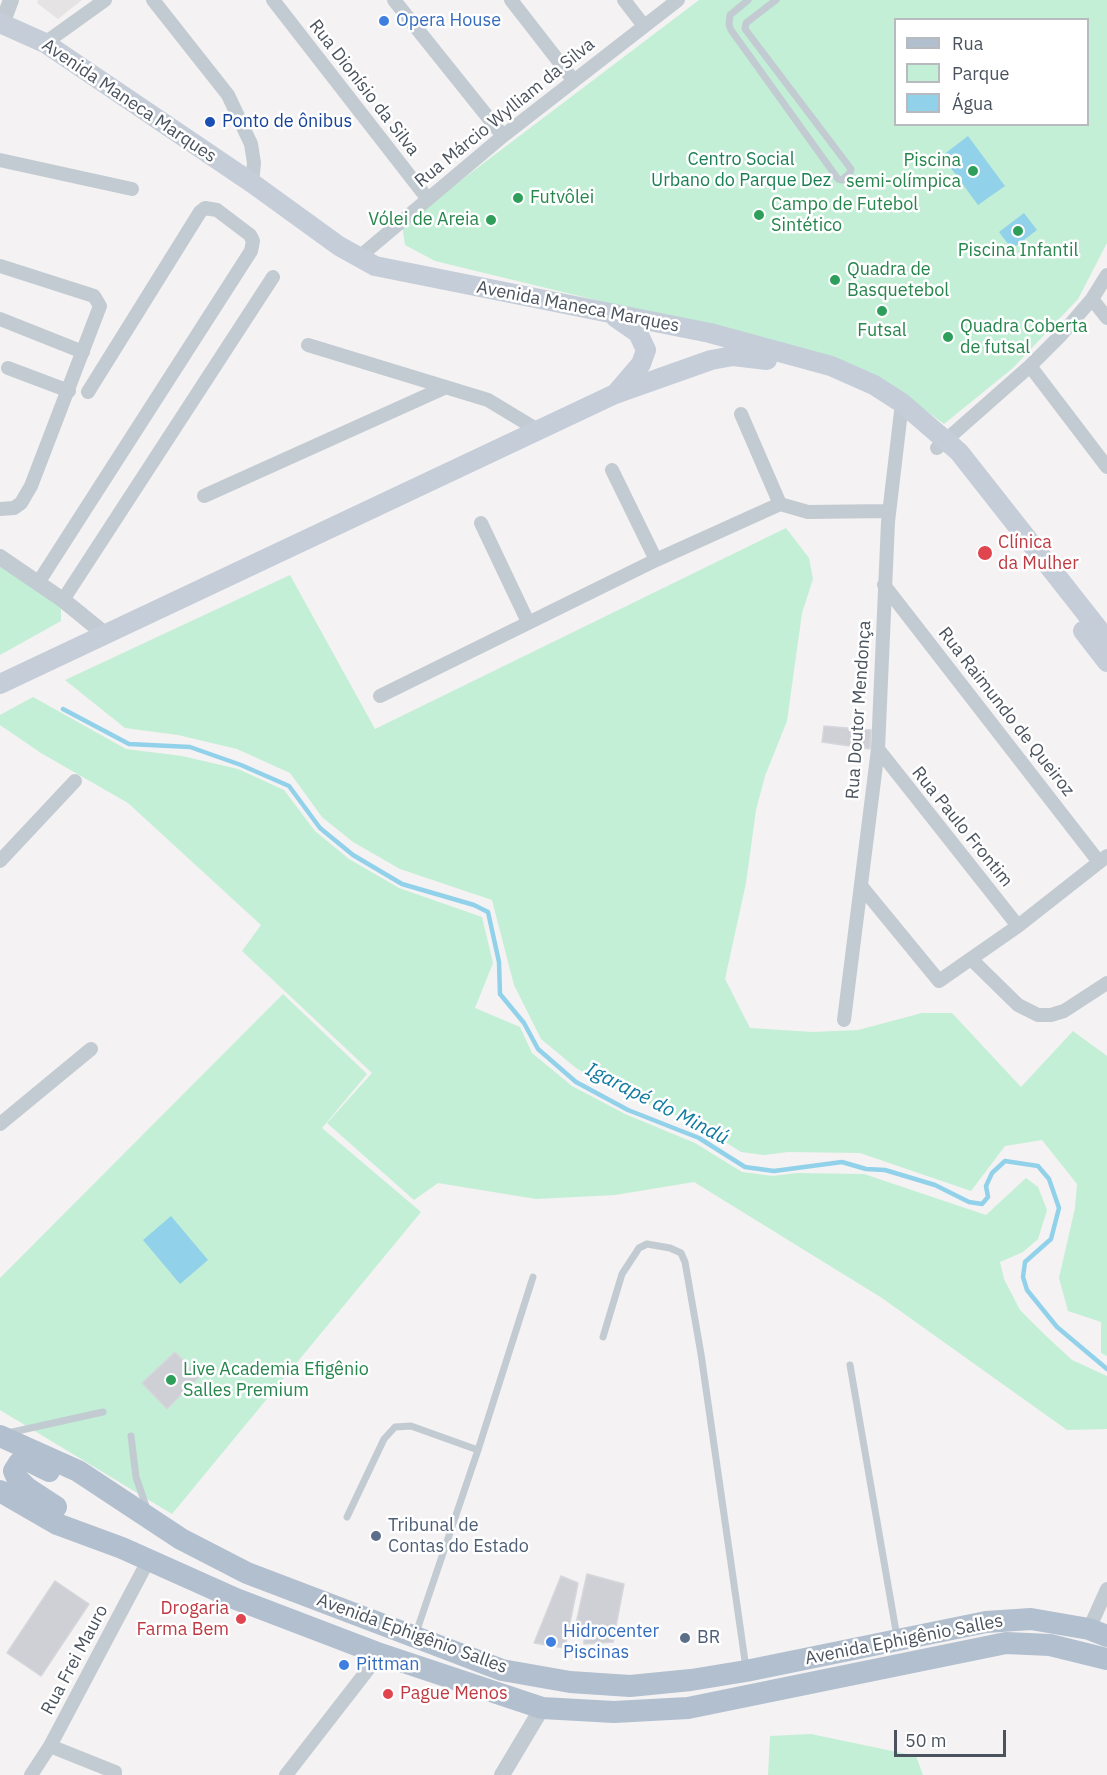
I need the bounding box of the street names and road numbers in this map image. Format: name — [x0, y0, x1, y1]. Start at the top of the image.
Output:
street label: Rua Dionísio da Silva — [304, 16, 424, 160]
street label: Avenida Maneca Marques — [38, 34, 220, 168]
street label: Rua Márcio Wylliam da Silva — [411, 34, 599, 192]
street label: Avenida Maneca Marques — [475, 277, 681, 337]
street label: Rua Doutor Mendonça — [842, 620, 876, 800]
street label: Rua Raimundo de Queiroz — [933, 623, 1079, 801]
street label: Rua Paulo Frontim — [907, 763, 1017, 891]
street label: Avenida Ephigênio Salles — [314, 1589, 510, 1679]
street label: Rua Frei Mauro — [37, 1601, 113, 1719]
street label: Avenida Ephigênio Salles — [803, 1610, 1005, 1670]

